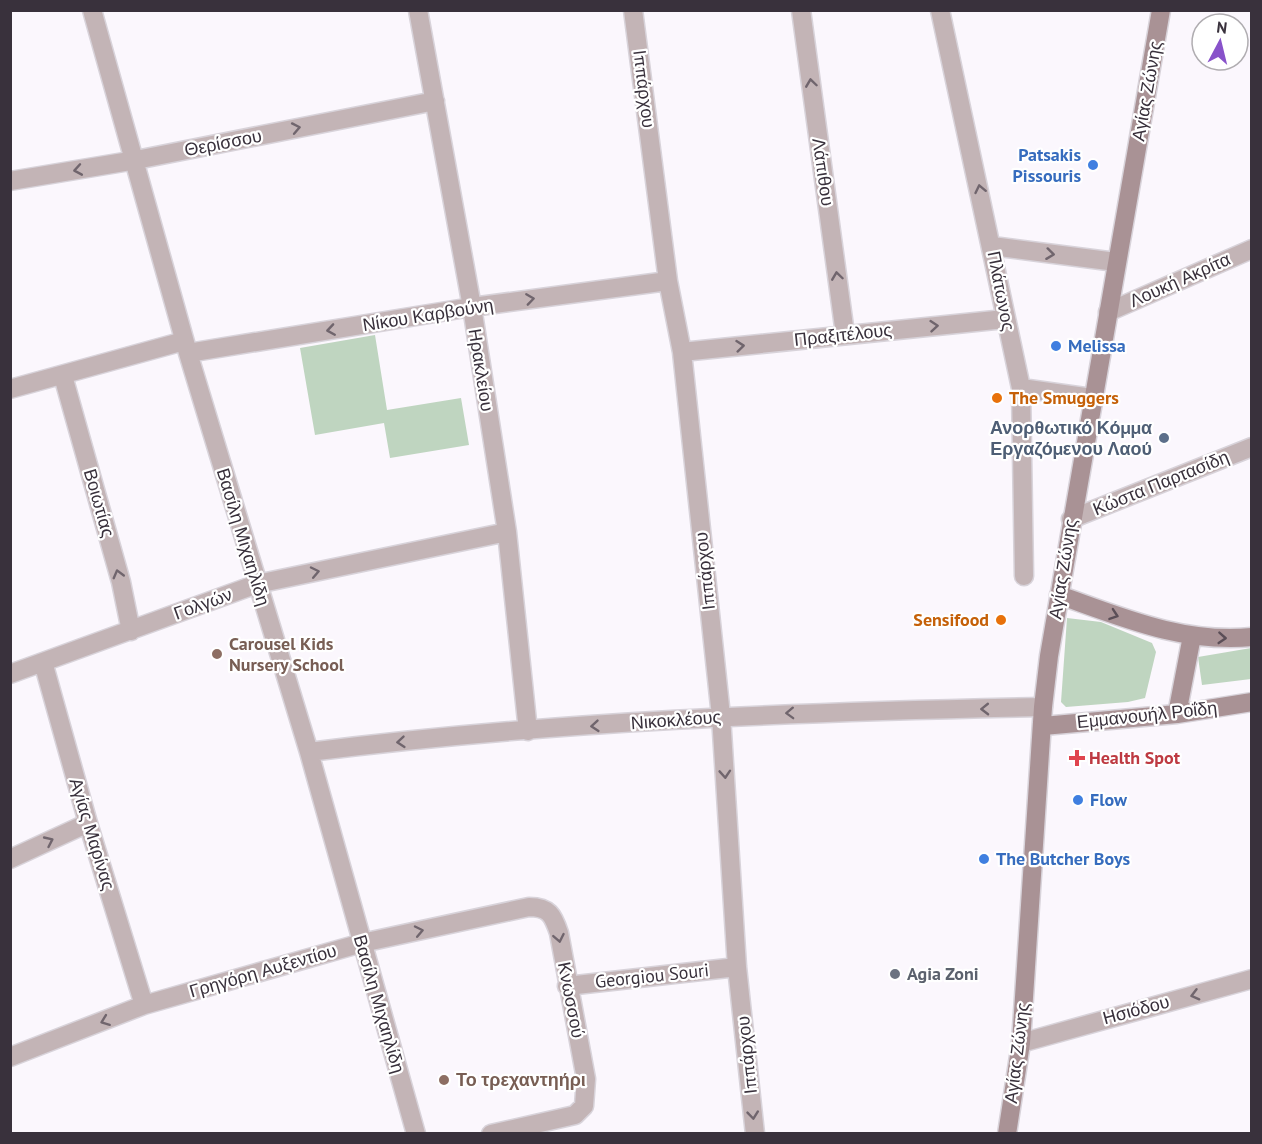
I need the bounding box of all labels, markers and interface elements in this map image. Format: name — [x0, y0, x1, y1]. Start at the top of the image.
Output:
north arrow — [1190, 12, 1250, 72]
text: N — [1215, 17, 1228, 38]
street label: Αγίας Ζώνης — [1126, 39, 1167, 143]
street label: Ιππάρχου — [628, 49, 661, 129]
one-way arrow — [805, 78, 818, 88]
one-way arrow — [291, 122, 301, 135]
street label: Θερίσσου — [182, 124, 264, 161]
street label: Λάπιθου — [807, 137, 840, 207]
place label: Patsakis Pissouris — [1013, 143, 1081, 187]
marker: Patsakis Pissouris — [1086, 158, 1100, 172]
one-way arrow — [73, 163, 82, 175]
one-way arrow — [974, 184, 987, 194]
one-way arrow — [1046, 247, 1055, 259]
street label: Λουκή Ακρίτα — [1126, 247, 1234, 312]
street label: Πλάτωνος — [982, 249, 1021, 333]
one-way arrow — [832, 272, 844, 281]
street label: Νίκου Καρβούνη — [361, 293, 495, 336]
one-way arrow — [525, 294, 534, 306]
street label: Πραξιτέλους — [793, 318, 893, 351]
one-way arrow — [929, 320, 938, 333]
one-way arrow — [326, 323, 336, 336]
street label: Ηρακλείου — [464, 327, 499, 413]
place label: Melissa — [1068, 334, 1126, 357]
marker: Melissa — [1049, 339, 1063, 353]
one-way arrow — [735, 340, 744, 353]
place label: The Smuggers — [1009, 386, 1119, 409]
marker: The Smuggers — [990, 391, 1004, 405]
place label: Ανορθωτικό Κόμμα Εργαζόμενου Λαού — [990, 416, 1152, 460]
marker: Ανορθωτικό Κόμμα Εργαζόμενου Λαού — [1157, 431, 1171, 445]
street label: Κώστα Παρτασίδη — [1089, 445, 1232, 520]
street label: Βασίλη Μιχαηλίδη — [212, 465, 275, 608]
street label: Βοιωτίας — [79, 466, 120, 540]
street label: Αγίας Ζώνης — [1043, 517, 1082, 621]
street label: Ιππάρχου — [689, 531, 720, 611]
one-way arrow — [309, 566, 319, 579]
one-way arrow — [113, 569, 126, 579]
street label: Γολγών — [170, 582, 235, 625]
one-way arrow — [1108, 607, 1119, 620]
place label: Sensifood — [913, 608, 989, 631]
marker: Sensifood — [994, 613, 1008, 627]
place label: Carousel Kids Nursery School — [229, 632, 345, 676]
one-way arrow — [1217, 632, 1226, 645]
marker: Carousel Kids Nursery School — [210, 647, 224, 661]
street label: Εμμανουήλ Ροΐδη — [1076, 696, 1218, 733]
one-way arrow — [980, 702, 989, 715]
street label: Νικοκλέους — [630, 705, 722, 734]
one-way arrow — [785, 707, 794, 720]
one-way arrow — [591, 719, 600, 732]
one-way arrow — [396, 735, 405, 748]
place label: Health Spot — [1089, 746, 1181, 769]
marker: Health Spot — [1070, 751, 1084, 765]
one-way arrow — [718, 770, 731, 779]
street label: Αγίας Μαρίνας — [64, 775, 121, 893]
place label: Flow — [1090, 788, 1128, 811]
marker: Flow — [1071, 793, 1085, 807]
one-way arrow — [43, 837, 54, 849]
place label: The Butcher Boys — [996, 847, 1131, 870]
marker: The Butcher Boys — [977, 852, 991, 866]
one-way arrow — [414, 925, 424, 938]
street label: Βασίλη Μιχαηλίδη — [349, 932, 410, 1076]
one-way arrow — [553, 934, 565, 943]
street label: Γρηγόρη Αυξεντίου — [187, 938, 339, 1003]
street label: Georgiou Souri — [594, 958, 710, 993]
street label: Κνωσσού — [553, 960, 590, 1040]
place label: Agia Zoni — [907, 962, 979, 985]
marker: Agia Zoni — [888, 967, 902, 981]
one-way arrow — [1190, 987, 1200, 1000]
street label: Ησιόδου — [1100, 990, 1172, 1029]
street label: Αγίας Ζώνης — [999, 1001, 1034, 1105]
one-way arrow — [100, 1013, 111, 1026]
street label: Ιππάρχου — [731, 1015, 762, 1095]
place label: Το τρεχαντηήρι — [456, 1068, 586, 1091]
marker: Το τρεχαντηήρι — [437, 1073, 451, 1087]
one-way arrow — [746, 1110, 759, 1119]

